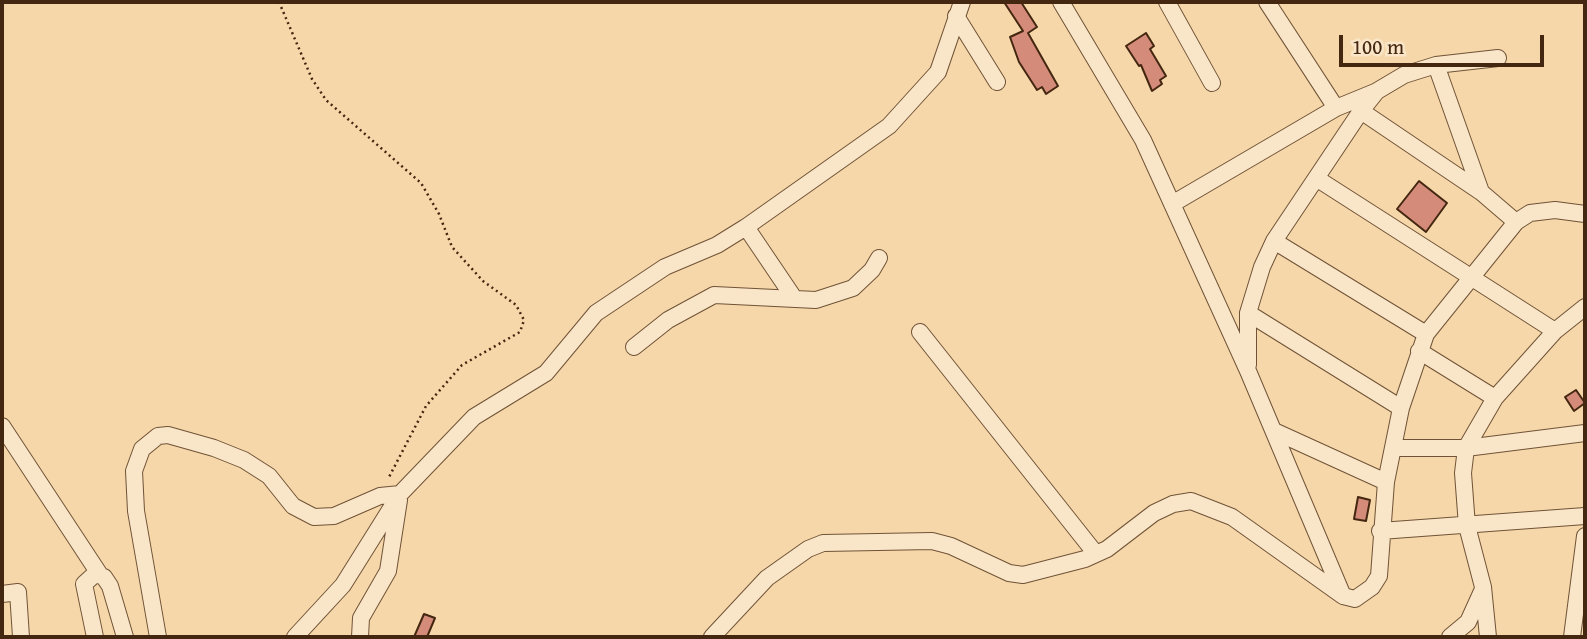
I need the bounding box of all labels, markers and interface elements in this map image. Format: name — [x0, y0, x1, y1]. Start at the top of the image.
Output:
scale bar — [1342, 21, 1547, 65]
text: 100 m — [1352, 31, 1404, 62]

